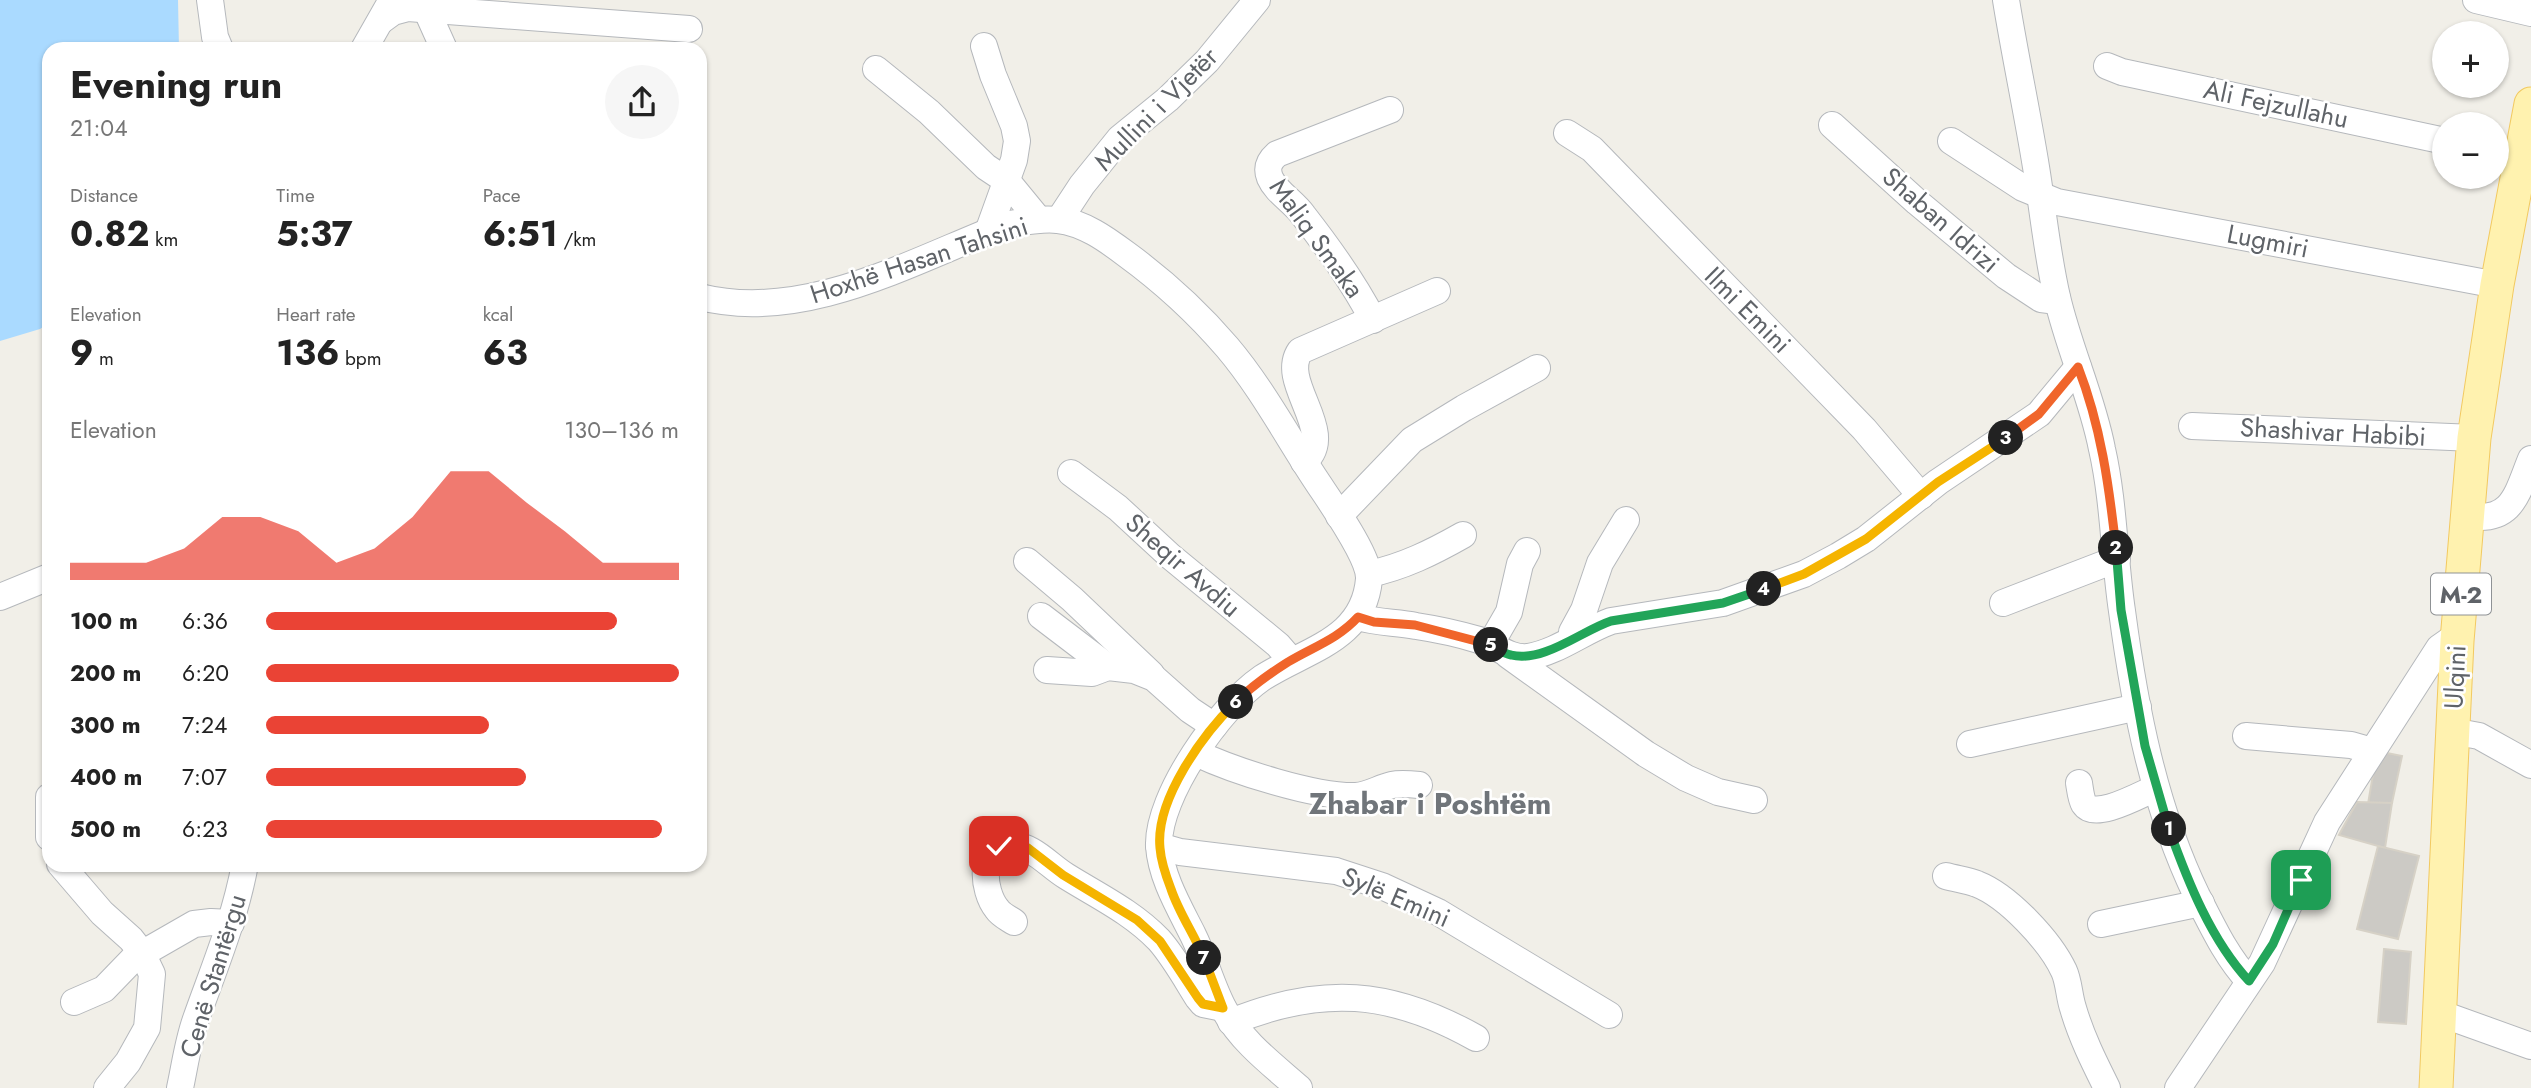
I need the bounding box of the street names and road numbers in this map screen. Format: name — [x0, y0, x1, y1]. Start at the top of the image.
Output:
street label: Mullini i Vjetër — [1085, 38, 1227, 180]
street label: Ali Fejzullahu — [2200, 70, 2352, 138]
street label: Shaban Idrizi — [1874, 158, 2008, 282]
street label: Maliq Smaka — [1261, 170, 1373, 306]
street label: Hoxhë Hasan Tahsini — [805, 207, 1033, 313]
street label: Lugmiri — [2224, 214, 2312, 268]
street label: Ilmi Emini — [1696, 258, 1800, 362]
street label: Shashivar Habibi — [2239, 408, 2427, 456]
street label: Sheqir Avdiu — [1117, 504, 1249, 626]
road number: M-2 — [2431, 574, 2491, 614]
street label: Ulqini — [2434, 644, 2476, 710]
street label: Sylë Emini — [1336, 857, 1456, 937]
street label: Cenë Stantërgu — [170, 889, 256, 1063]

